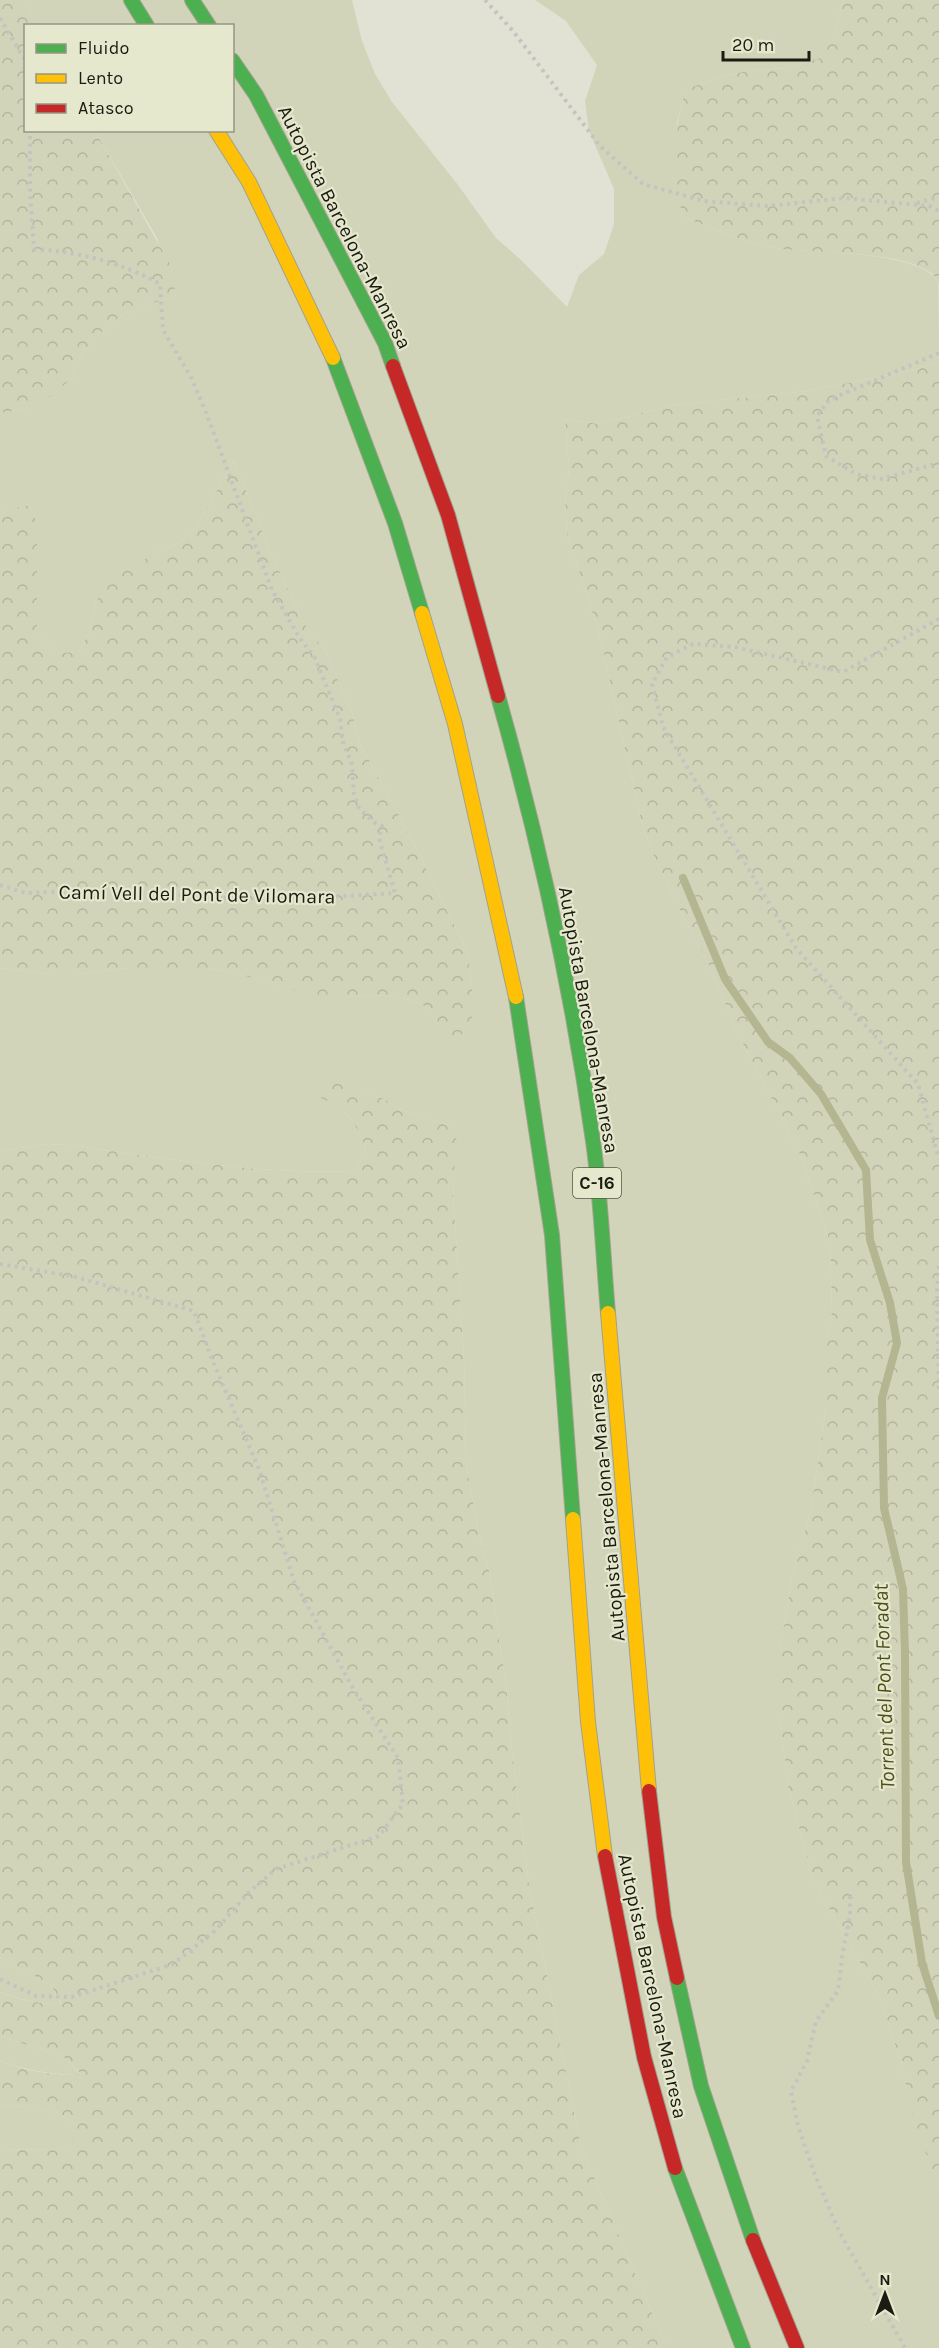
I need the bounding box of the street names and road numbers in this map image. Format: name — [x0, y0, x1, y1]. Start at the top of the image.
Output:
street label: Autopista Barcelona-Manresa — [273, 102, 416, 353]
street label: Camí Vell del Pont de Vilomara — [58, 881, 336, 908]
street label: Autopista Barcelona-Manresa — [554, 885, 623, 1155]
road number: C-16 — [573, 1168, 621, 1198]
street label: Autopista Barcelona-Manresa — [583, 1371, 630, 1643]
street label: Autopista Barcelona-Manresa — [613, 1851, 692, 2121]

